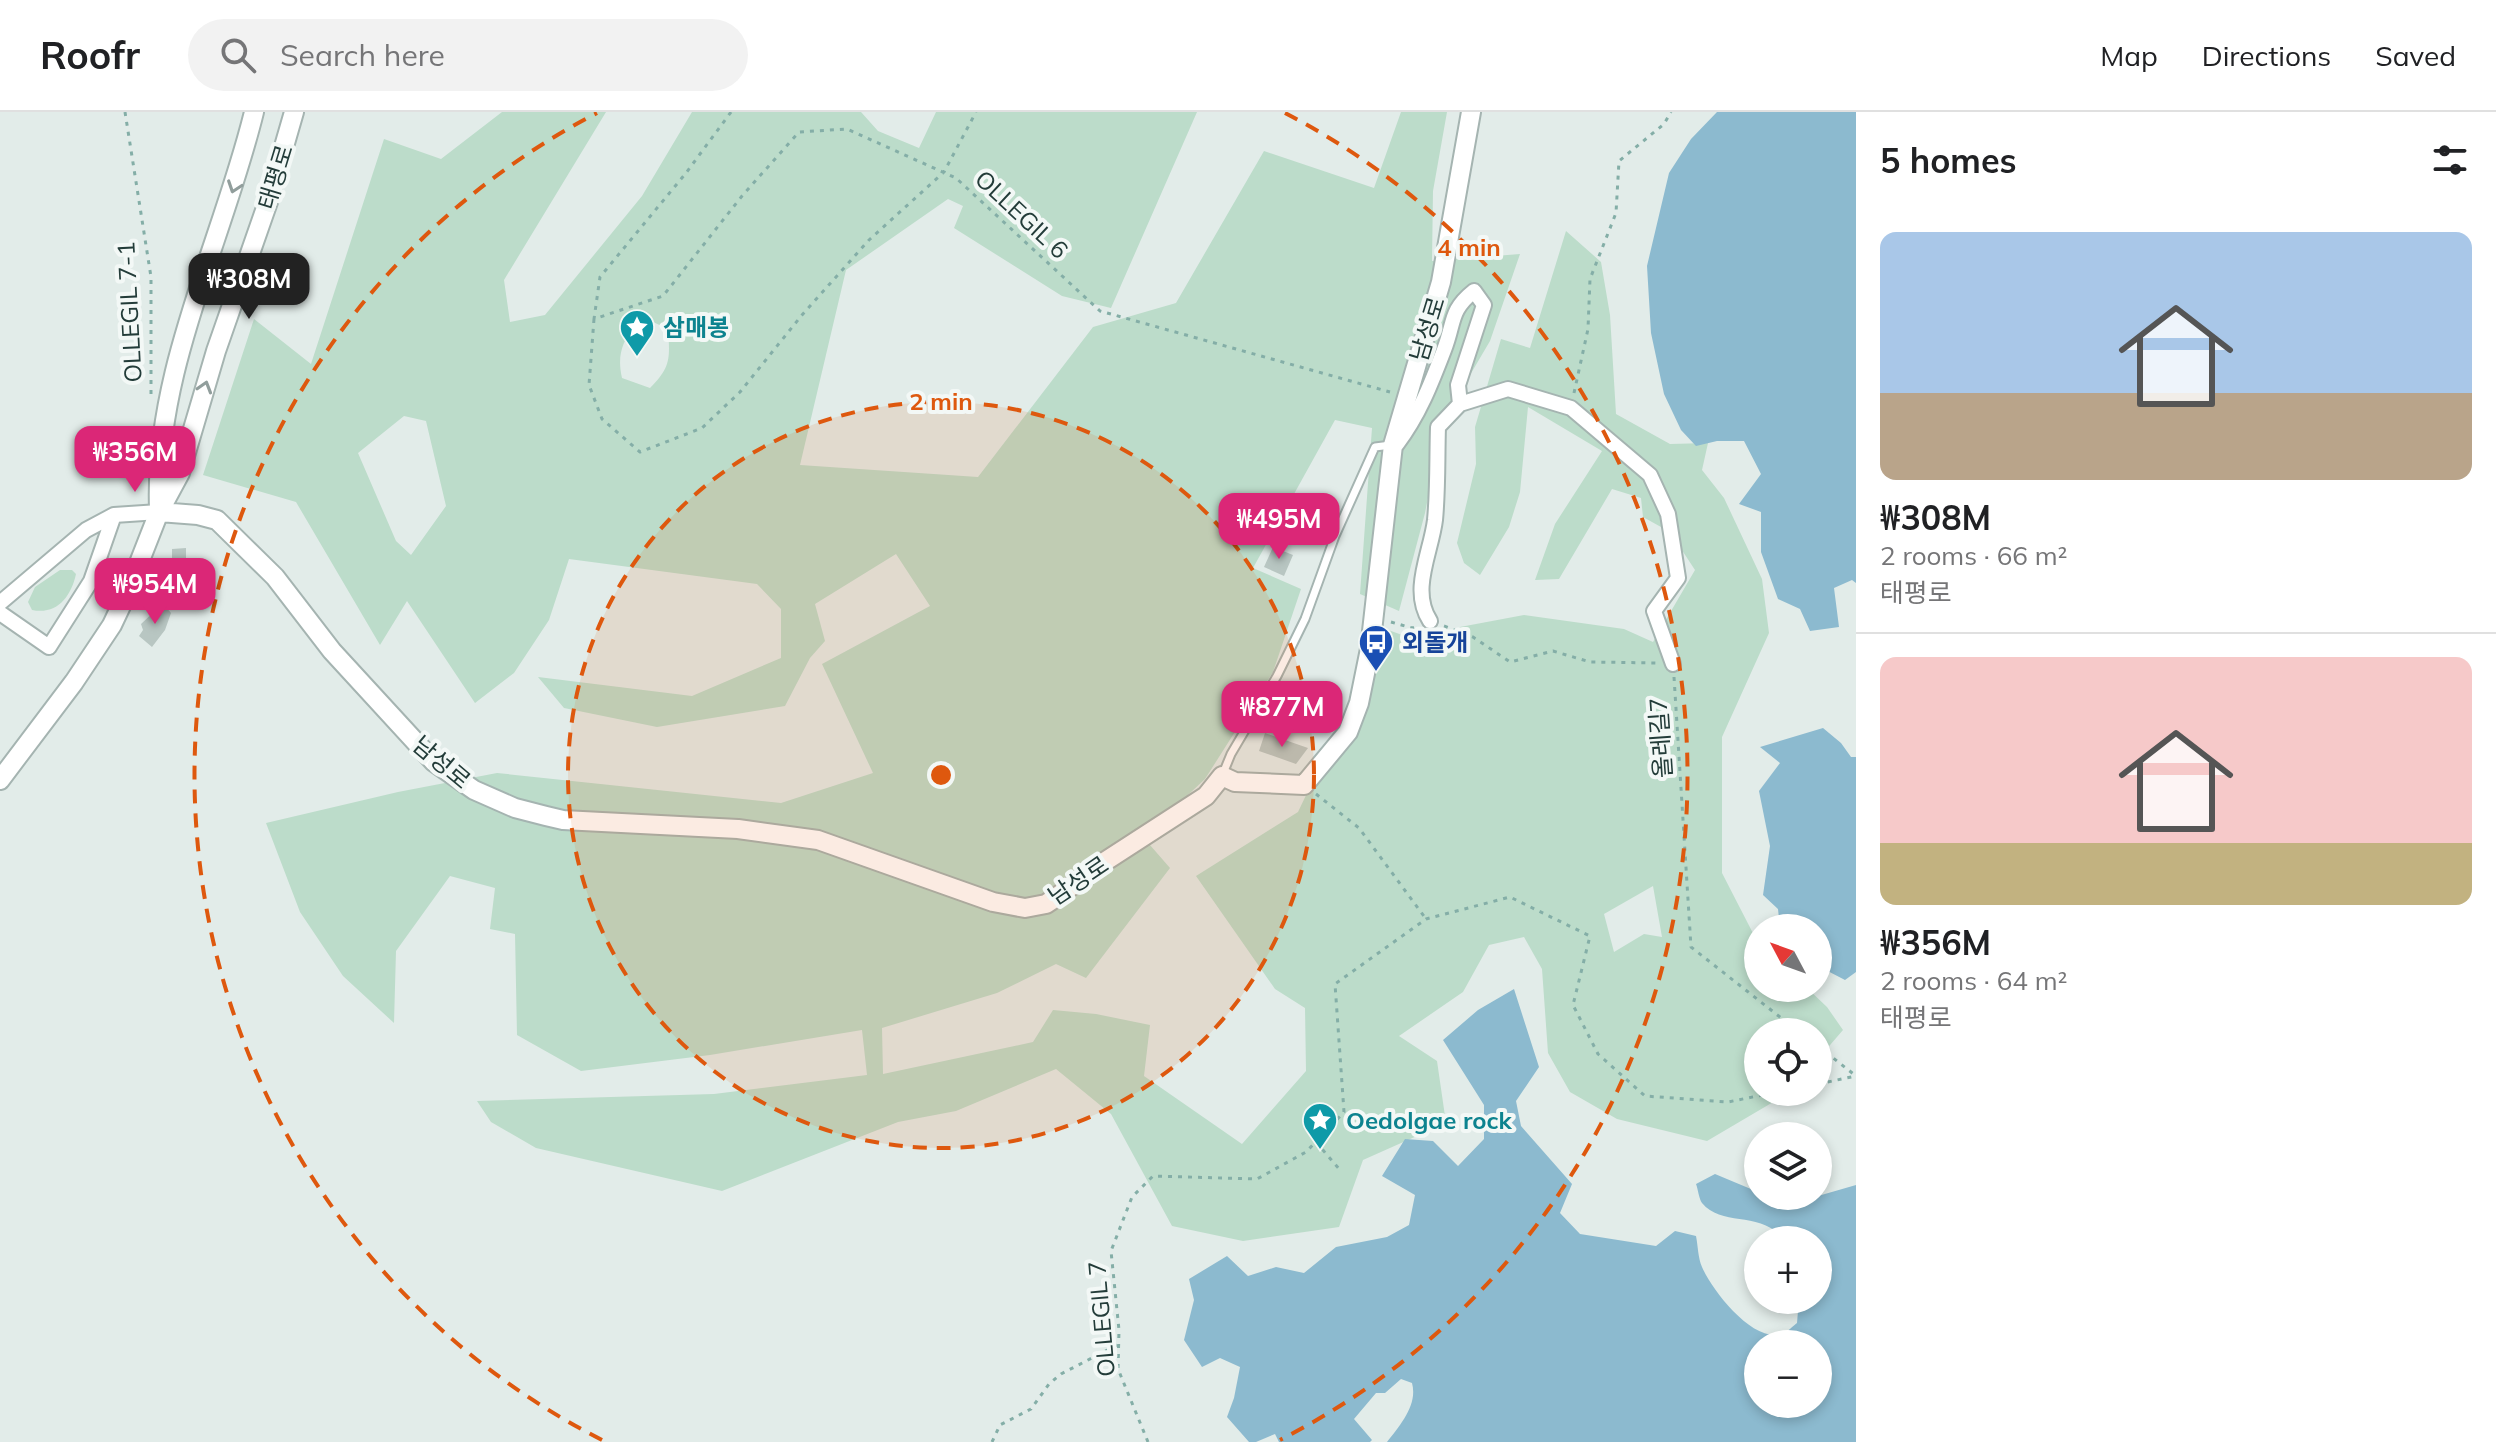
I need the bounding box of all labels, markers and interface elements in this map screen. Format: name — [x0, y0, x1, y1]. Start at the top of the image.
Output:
search box — [188, 19, 748, 91]
text: Roofr — [40, 31, 140, 79]
icon: search — [216, 33, 260, 77]
text: Search here — [280, 36, 445, 74]
text: Map — [2100, 38, 2158, 73]
text: Directions — [2202, 38, 2331, 73]
text: Saved — [2375, 38, 2456, 73]
icon: filters — [2428, 138, 2472, 182]
text: 5 homes — [1880, 139, 2017, 182]
street label: 태평로 — [251, 141, 299, 213]
street label: OLLEGIL 6 — [969, 163, 1075, 265]
one-way arrow — [227, 179, 243, 193]
text: 4 min — [1437, 232, 1501, 262]
street label: OLLEGIL 7-1 — [110, 241, 148, 383]
pin: ₩308M — [193, 253, 305, 321]
text: ₩308M — [206, 262, 292, 295]
icon: home — [2104, 284, 2248, 428]
street label: 남성로 — [1403, 293, 1451, 365]
place icon: 삼매봉 — [618, 308, 656, 358]
place label: 삼매봉 — [663, 312, 729, 342]
one-way arrow — [196, 381, 212, 395]
text: 2 min — [909, 386, 973, 416]
pin: ₩356M — [79, 426, 191, 494]
text: ₩356M — [92, 435, 178, 468]
pin: ₩495M — [1223, 493, 1335, 561]
text: ₩308M — [1880, 496, 1991, 539]
text: ₩495M — [1236, 502, 1322, 535]
text: 2 rooms · 66 m² — [1880, 539, 2067, 572]
pin: ₩954M — [99, 558, 211, 626]
text: ₩954M — [112, 567, 198, 600]
text: 태평로 — [1880, 576, 1952, 609]
bus stop icon: 외돌개 — [1357, 623, 1395, 673]
place label: 외돌개 — [1402, 627, 1468, 657]
pin: ₩877M — [1226, 681, 1338, 749]
text: ₩877M — [1239, 690, 1325, 723]
street label: 올레길7 — [1642, 697, 1678, 779]
icon: home — [2104, 709, 2248, 853]
street label: 남성로 — [407, 729, 477, 795]
centre of rings — [927, 761, 955, 789]
street label: 남성로 — [1042, 849, 1114, 911]
north arrow — [1744, 914, 1832, 1002]
map controls — [1744, 914, 1832, 1418]
text: ₩356M — [1880, 921, 1991, 964]
text: 2 rooms · 64 m² — [1880, 964, 2067, 997]
text: 태평로 — [1880, 1001, 1952, 1034]
button: locate — [1744, 1018, 1832, 1106]
place icon: Oedolgae rock — [1301, 1101, 1339, 1151]
place label: Oedolgae rock — [1346, 1105, 1512, 1135]
button: layers — [1744, 1122, 1832, 1210]
button: + — [1744, 1226, 1832, 1314]
street label: OLLEGIL 7 — [1081, 1260, 1121, 1378]
button: − — [1744, 1330, 1832, 1418]

